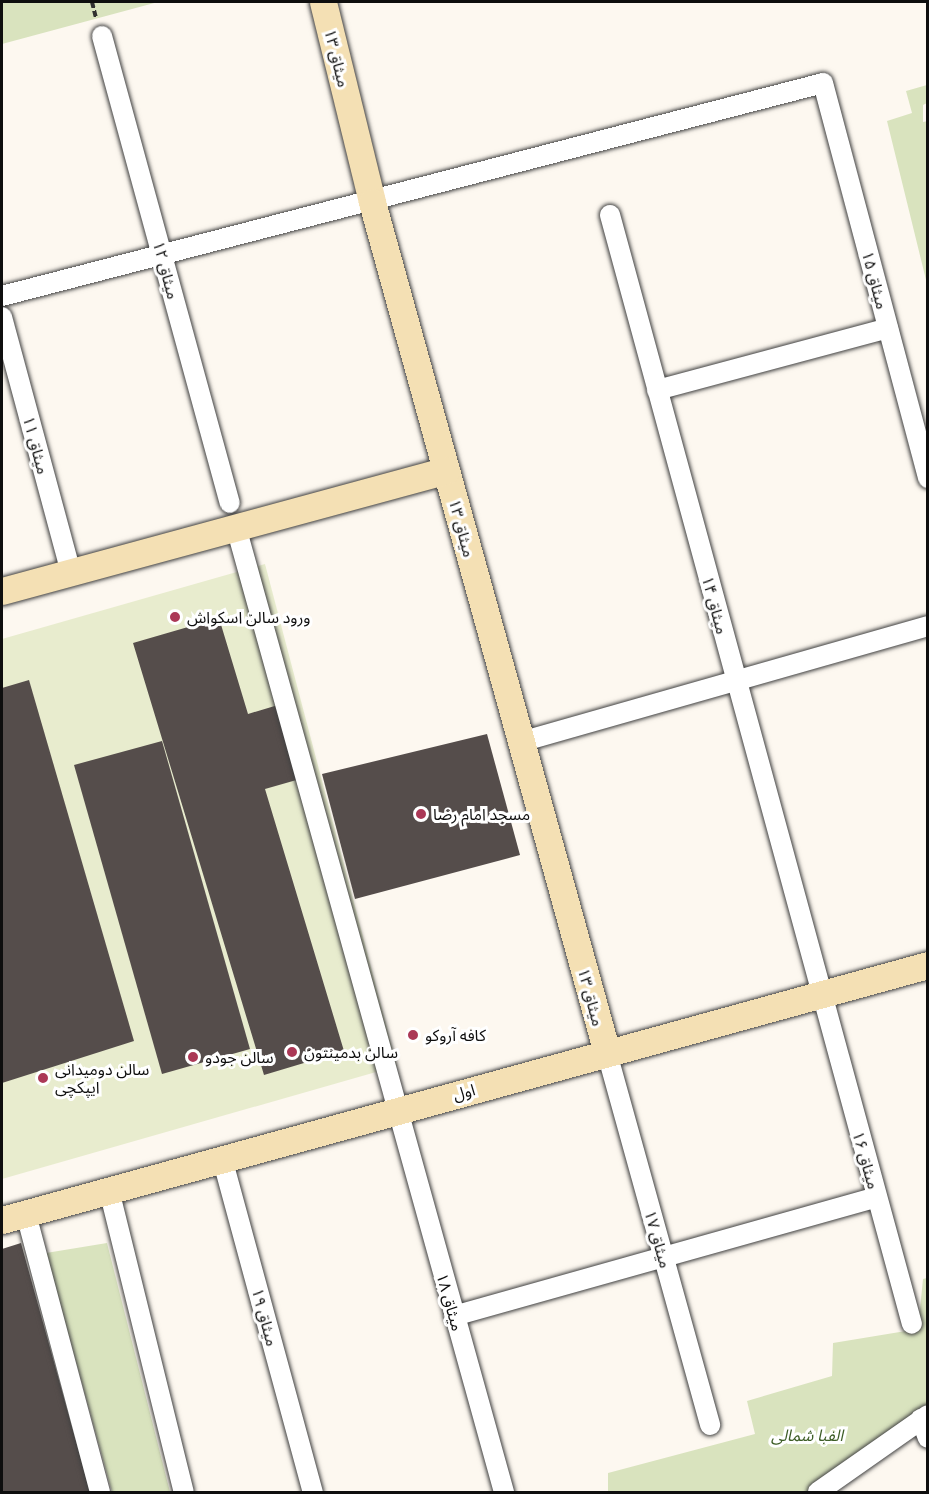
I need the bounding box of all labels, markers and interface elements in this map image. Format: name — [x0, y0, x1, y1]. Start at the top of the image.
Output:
street label: میثاق ۱۳ — [320, 27, 354, 89]
street label: میثاق ۱۲ — [149, 239, 183, 301]
street label: میثاق ۱۵ — [858, 249, 892, 311]
street label: میثاق ۱۱ — [19, 414, 53, 476]
street label: میثاق ۱۳ — [445, 497, 479, 559]
street label: میثاق ۱۴ — [698, 574, 732, 636]
place label: ورود سالن اسکواش — [187, 607, 310, 627]
marker: ورود سالن اسکواش — [168, 610, 182, 624]
place label: مسجد امام رضا — [433, 804, 530, 824]
marker: مسجد امام رضا — [414, 807, 428, 821]
street label: میثاق ۱۳ — [574, 966, 608, 1028]
place label: کافه آروکو — [425, 1025, 486, 1045]
marker: کافه آروکو — [406, 1028, 420, 1042]
place label: سالن بدمینتون — [304, 1042, 398, 1062]
marker: سالن بدمینتون — [285, 1045, 299, 1059]
place label: سالن جودو — [205, 1047, 274, 1067]
marker: سالن جودو — [186, 1050, 200, 1064]
place label: سالن دومیدانی ایپکچی — [55, 1059, 149, 1097]
marker: سالن دومیدانی ایپکچی — [36, 1071, 50, 1085]
street label: اول — [451, 1080, 477, 1104]
street label: میثاق ۱۶ — [849, 1129, 883, 1191]
street label: میثاق ۱۷ — [641, 1208, 675, 1270]
street label: میثاق ۱۸ — [433, 1271, 467, 1333]
street label: میثاق ۱۹ — [248, 1286, 282, 1348]
park label: الفبا شمالی — [771, 1425, 843, 1445]

